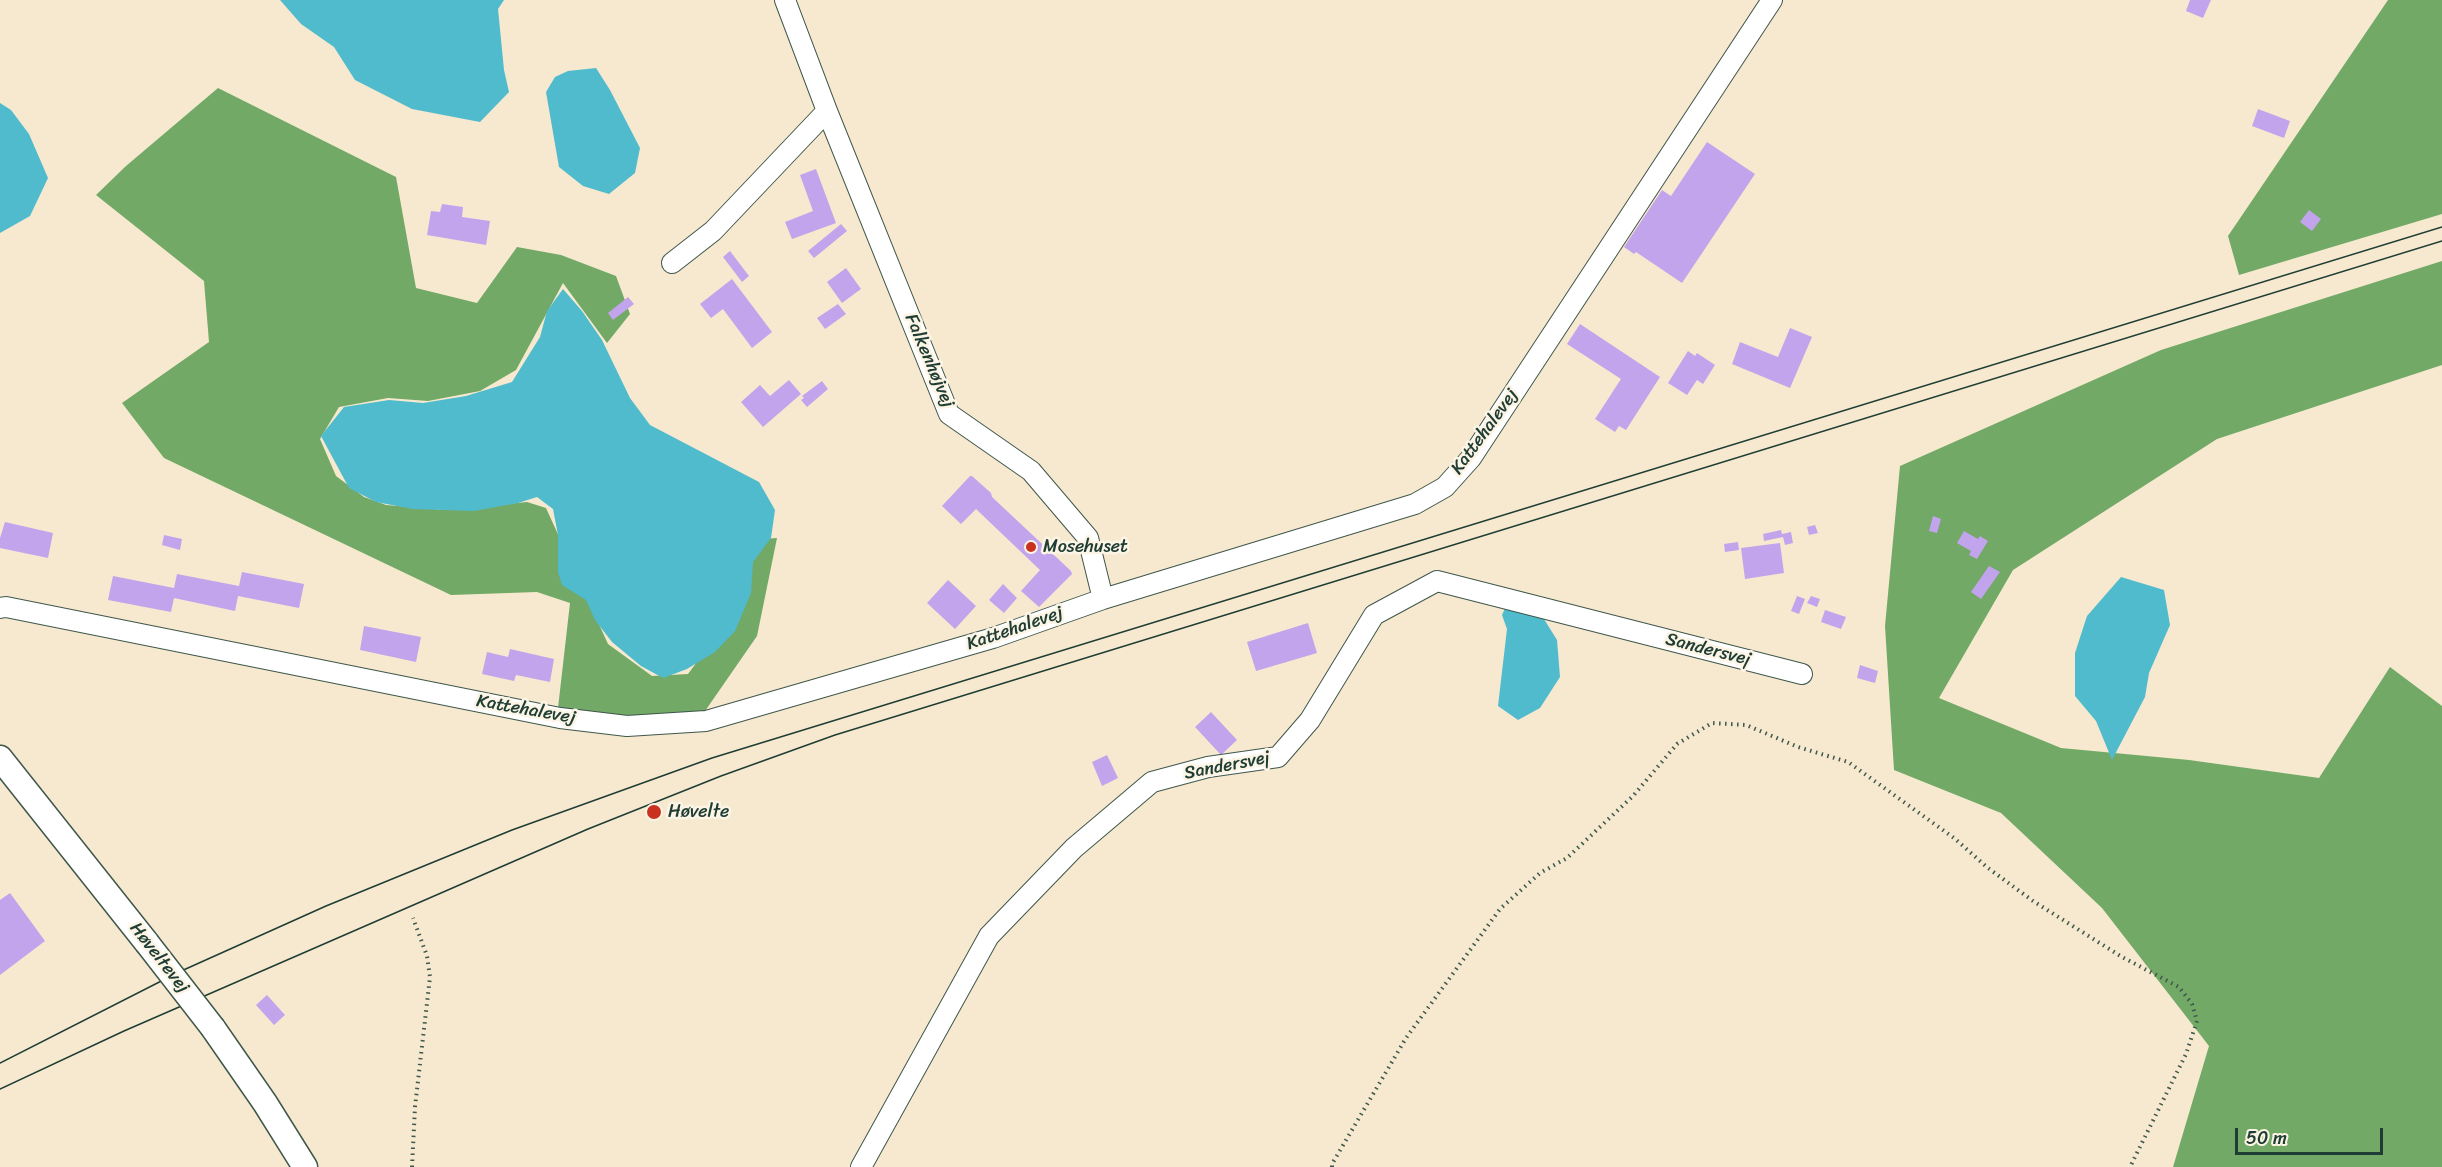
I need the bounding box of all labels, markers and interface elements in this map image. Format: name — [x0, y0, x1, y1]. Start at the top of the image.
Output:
street label: Falkenhøjvej — [900, 311, 958, 411]
street label: Kattehalevej — [1447, 385, 1523, 479]
place label: Mosehuset — [1043, 536, 1128, 558]
marker: Mosehuset — [1024, 540, 1038, 554]
street label: Kattehalevej — [964, 602, 1066, 656]
street label: Sandersvej — [1663, 629, 1753, 671]
street label: Kattehalevej — [475, 691, 577, 729]
street label: Sandersvej — [1182, 747, 1272, 785]
place label: Høvelte — [668, 801, 729, 823]
marker: Høvelte — [645, 803, 663, 821]
street label: Høveltevej — [125, 918, 193, 998]
scale bar — [2238, 1116, 2386, 1154]
text: 50 m — [2246, 1122, 2287, 1154]

